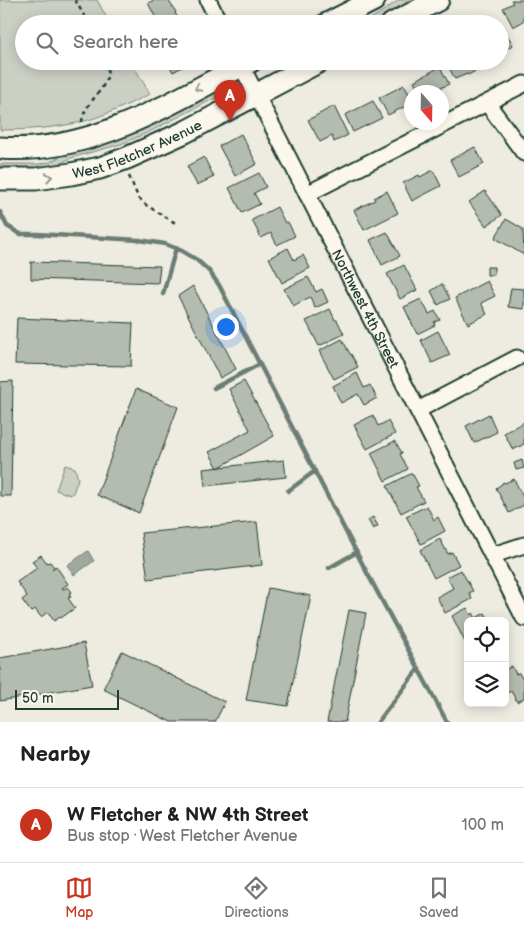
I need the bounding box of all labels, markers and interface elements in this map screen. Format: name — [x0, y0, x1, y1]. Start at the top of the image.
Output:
search box — [15, 15, 509, 70]
icon: search — [33, 29, 61, 57]
text: Search here — [73, 31, 178, 54]
pin: A — [214, 80, 246, 121]
one-way arrow — [195, 82, 204, 92]
north arrow — [404, 85, 449, 130]
street label: West Fletcher Avenue — [71, 117, 205, 183]
one-way arrow — [44, 173, 53, 183]
street label: Northwest 4th Street — [328, 247, 403, 371]
your location — [213, 314, 239, 340]
map controls — [464, 617, 509, 707]
button: locate — [464, 617, 509, 662]
button: layers — [464, 662, 509, 707]
scale bar — [15, 687, 119, 710]
text: 50 m — [22, 690, 54, 707]
text: Nearby — [20, 742, 90, 767]
text: W Fletcher & NW 4th Street — [67, 804, 308, 827]
text: A — [31, 816, 41, 835]
text: 100 m — [461, 816, 504, 835]
text: Bus stop · West Fletcher Avenue — [67, 827, 298, 846]
tab: Map — [65, 874, 94, 921]
tab: Directions — [224, 874, 289, 921]
tab: Saved — [419, 874, 459, 921]

